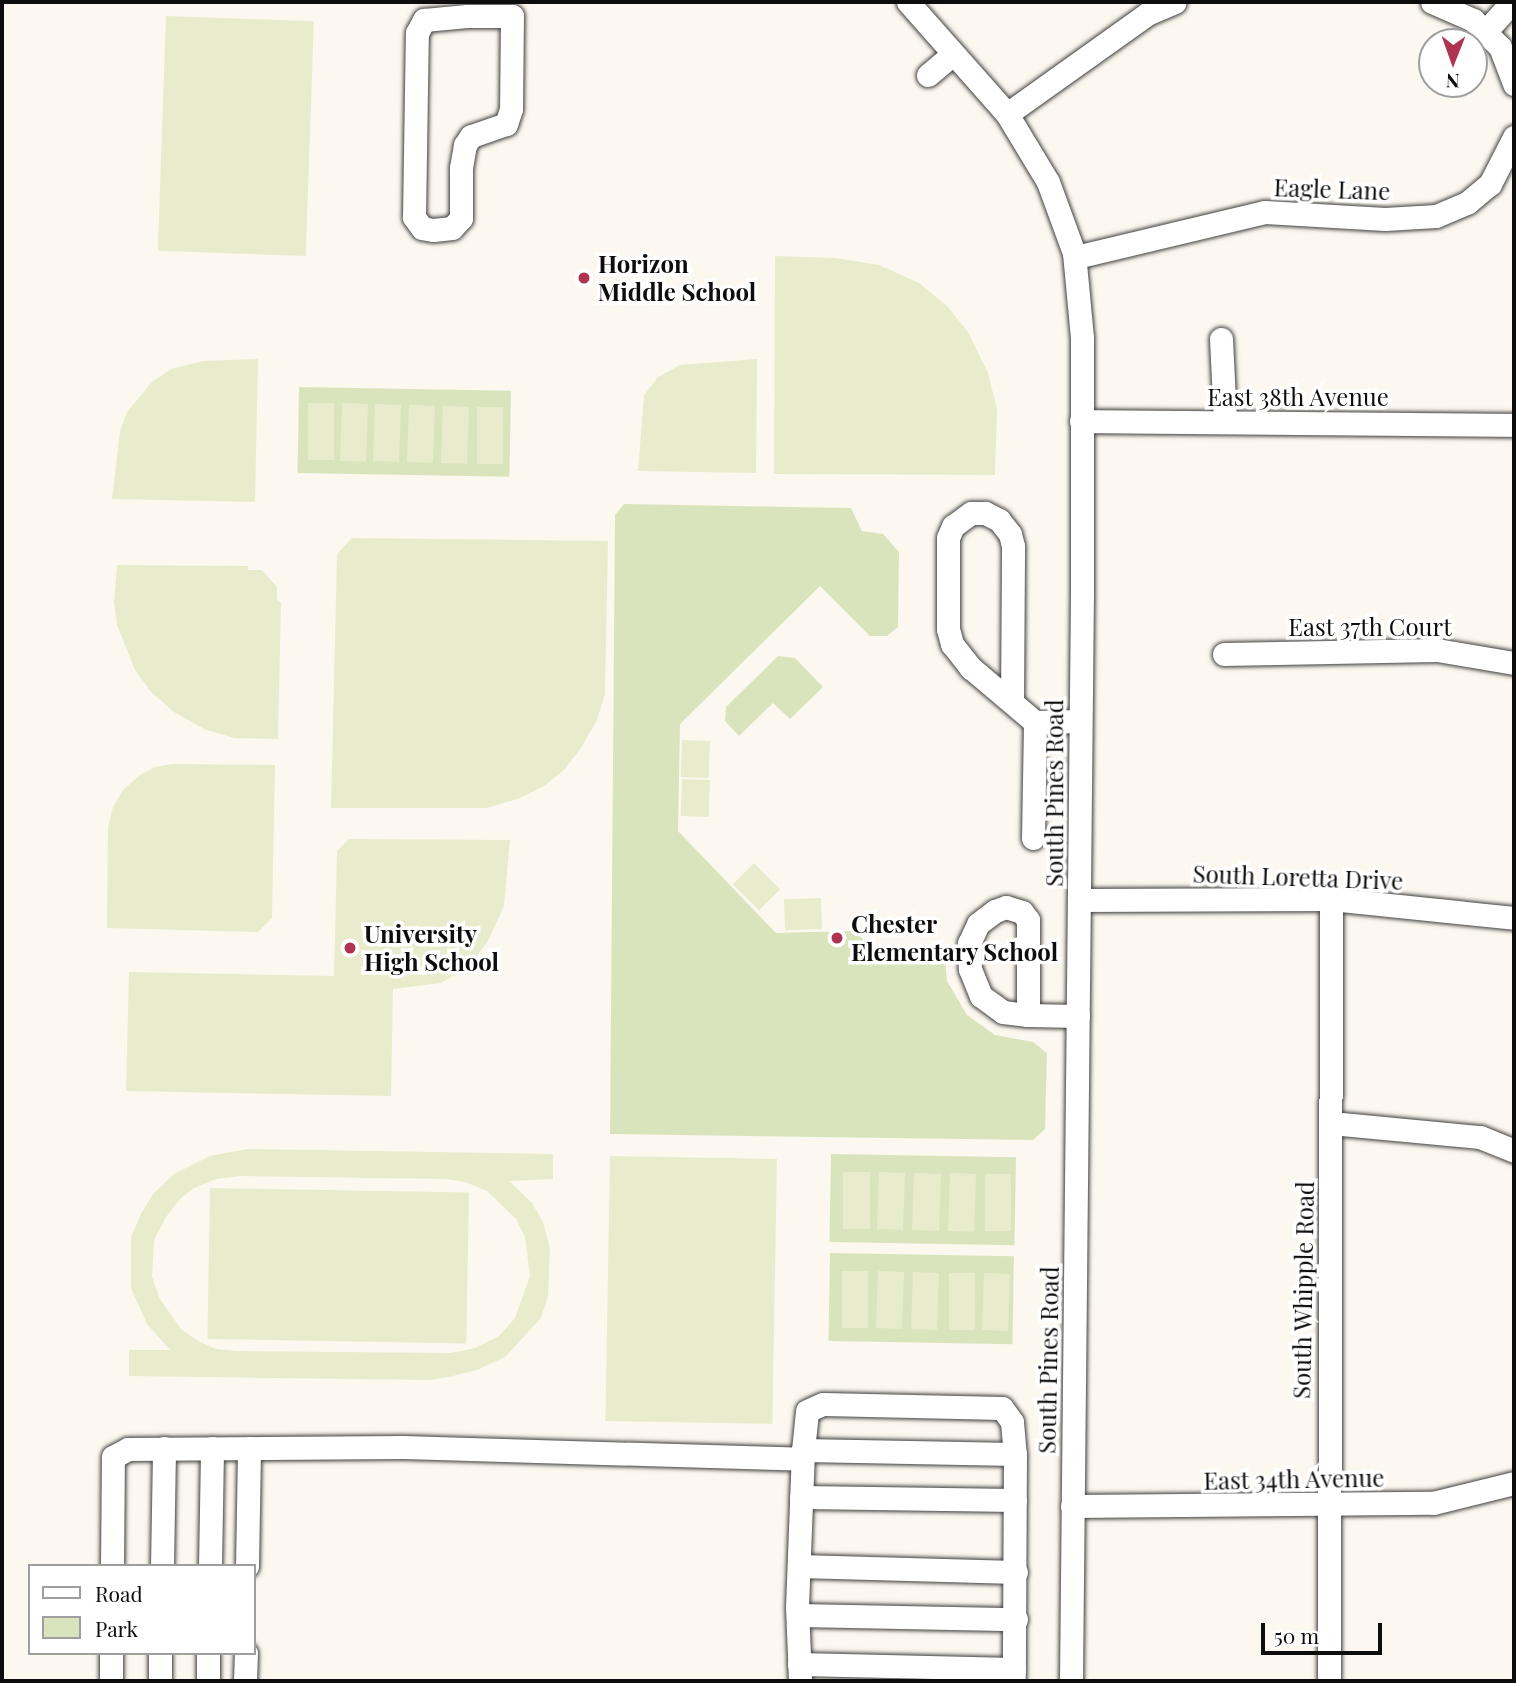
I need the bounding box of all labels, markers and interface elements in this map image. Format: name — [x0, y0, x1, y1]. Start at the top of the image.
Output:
north arrow — [1418, 28, 1488, 98]
text: N — [1446, 69, 1460, 95]
street label: Eagle Lane — [1273, 173, 1391, 205]
place label: Horizon Middle School — [598, 250, 756, 306]
marker: Horizon Middle School — [576, 270, 592, 286]
street label: East 38th Avenue — [1207, 383, 1389, 411]
street label: East 37th Court — [1288, 613, 1452, 641]
street label: South Pines Road — [1040, 699, 1068, 887]
street label: South Loretta Drive — [1192, 859, 1404, 895]
place label: Chester Elementary School — [851, 910, 1059, 966]
place label: University High School — [364, 920, 499, 976]
marker: Chester Elementary School — [829, 930, 845, 946]
marker: University High School — [342, 940, 358, 956]
street label: South Whipple Road — [1287, 1180, 1319, 1400]
street label: South Pines Road — [1032, 1266, 1064, 1454]
street label: East 34th Avenue — [1203, 1463, 1385, 1495]
legend — [28, 1564, 256, 1655]
text: Road — [95, 1579, 143, 1607]
scale bar — [1264, 1610, 1385, 1654]
text: Park — [95, 1614, 138, 1642]
text: 50 m — [1274, 1621, 1319, 1649]

